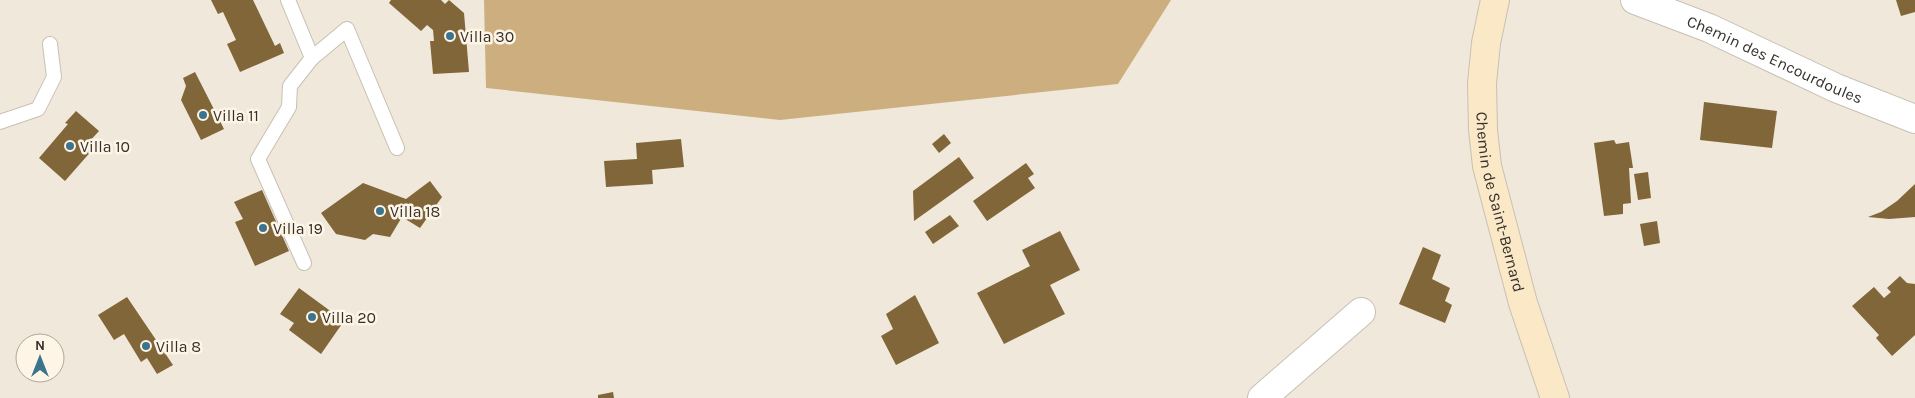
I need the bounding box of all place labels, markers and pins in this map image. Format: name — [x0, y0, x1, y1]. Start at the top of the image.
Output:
place label: Villa 30 — [460, 27, 514, 46]
marker: Villa 30 — [444, 30, 456, 42]
place label: Villa 11 — [213, 106, 259, 125]
marker: Villa 11 — [197, 109, 209, 121]
place label: Villa 10 — [80, 137, 130, 156]
marker: Villa 10 — [64, 140, 76, 152]
place label: Villa 18 — [390, 202, 440, 221]
marker: Villa 18 — [374, 205, 386, 217]
place label: Villa 19 — [273, 219, 323, 238]
marker: Villa 19 — [257, 222, 269, 234]
place label: Villa 20 — [322, 308, 376, 327]
marker: Villa 20 — [306, 311, 318, 323]
place label: Villa 8 — [156, 337, 201, 356]
marker: Villa 8 — [140, 340, 152, 352]

